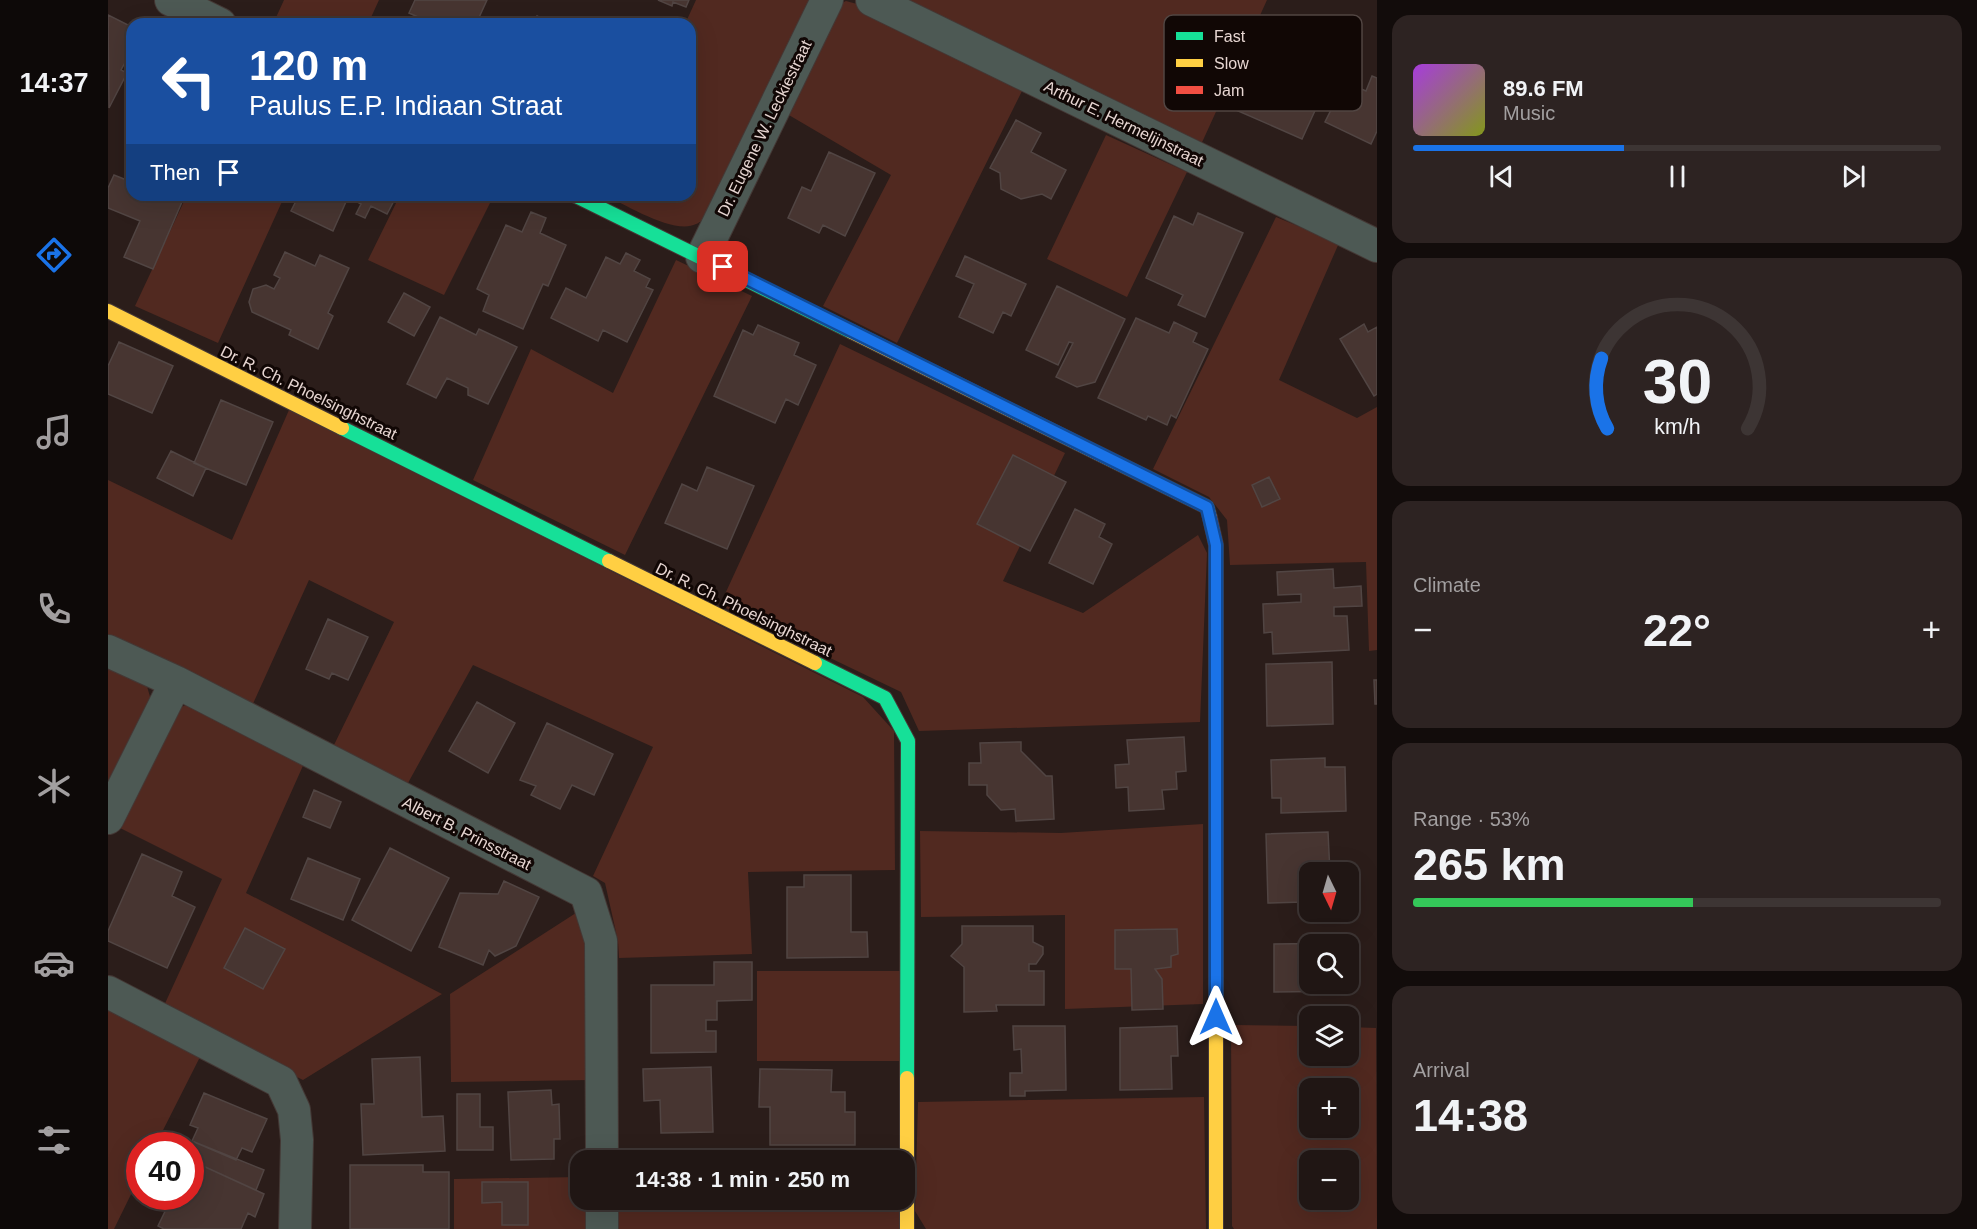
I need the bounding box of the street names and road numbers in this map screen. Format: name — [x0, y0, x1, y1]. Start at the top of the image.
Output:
street label: Dr. Eugene W. Leckiestraat — [714, 37, 815, 219]
street label: Arthur E. Hermelijnstraat — [1041, 77, 1207, 170]
street label: Dr. R. Ch. Phoelsinghstraat — [218, 342, 400, 443]
street label: Dr. R. Ch. Phoelsinghstraat — [653, 559, 835, 660]
street label: Albert B. Prinsstraat — [400, 794, 535, 874]

